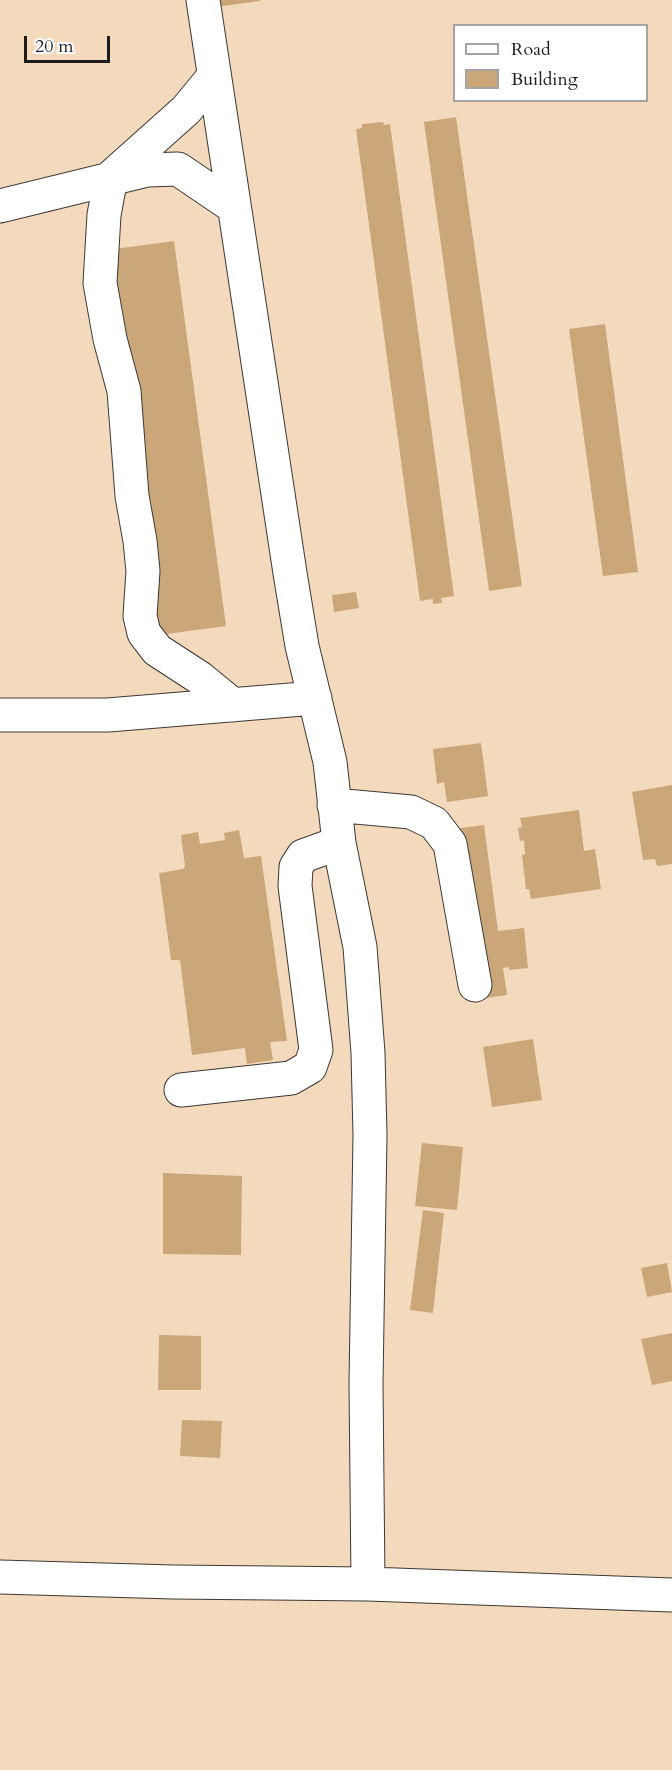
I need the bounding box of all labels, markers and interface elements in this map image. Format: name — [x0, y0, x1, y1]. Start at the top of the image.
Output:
scale bar — [27, 24, 112, 62]
legend — [453, 24, 648, 102]
text: 20 m — [35, 34, 74, 59]
text: Road — [511, 37, 551, 62]
text: Building — [511, 67, 578, 92]

